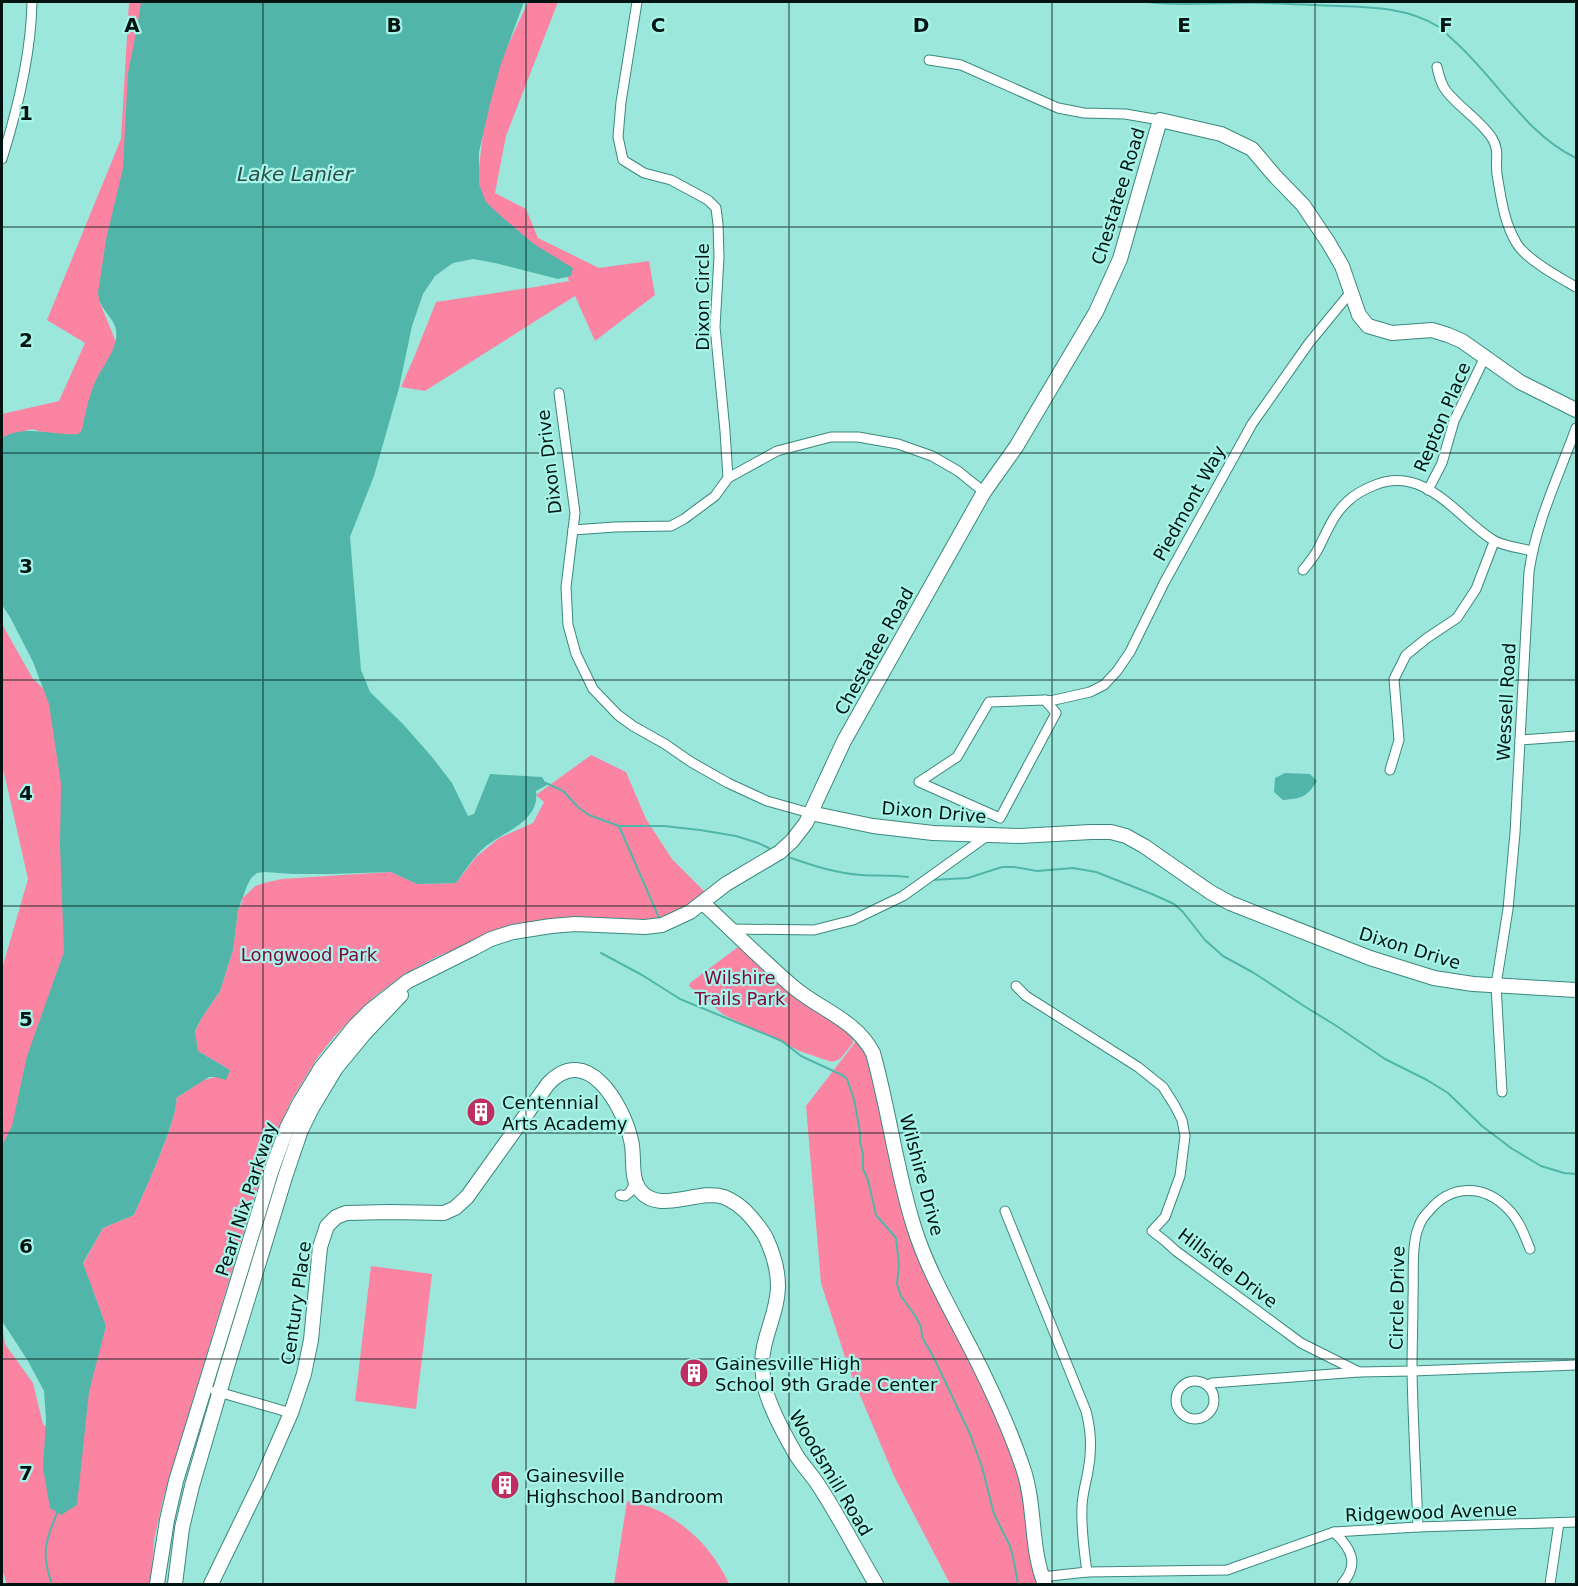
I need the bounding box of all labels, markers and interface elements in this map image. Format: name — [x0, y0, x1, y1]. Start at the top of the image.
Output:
text: A — [124, 13, 140, 37]
text: B — [386, 13, 402, 37]
text: C — [651, 13, 665, 37]
text: D — [913, 13, 929, 37]
text: E — [1177, 13, 1191, 37]
text: F — [1439, 13, 1453, 37]
text: 1 — [19, 101, 33, 125]
street label: Chestatee Road — [1087, 125, 1149, 267]
water label: Lake Lanier — [237, 162, 355, 186]
street label: Dixon Circle — [692, 243, 713, 351]
text: 2 — [19, 328, 33, 352]
street label: Repton Place — [1409, 359, 1475, 475]
street label: Dixon Drive — [532, 409, 566, 515]
street label: Piedmont Way — [1149, 441, 1230, 565]
text: 3 — [19, 554, 33, 578]
street label: Chestatee Road — [830, 584, 918, 718]
street label: Wessell Road — [1492, 642, 1520, 762]
text: 4 — [19, 781, 33, 805]
street label: Dixon Drive — [881, 797, 987, 827]
street label: Dixon Drive — [1357, 923, 1463, 973]
park label: Longwood Park — [241, 944, 378, 965]
park label: Wilshire Trails Park — [694, 967, 786, 1009]
text: 5 — [19, 1007, 33, 1031]
place label: Centennial Arts Academy — [502, 1092, 628, 1134]
building icon: Centennial Arts Academy — [465, 1096, 497, 1128]
street label: Wilshire Drive — [896, 1112, 948, 1238]
street label: Pearl Nix Parkway — [211, 1119, 281, 1279]
street label: Hillside Drive — [1174, 1224, 1282, 1312]
text: 6 — [19, 1234, 33, 1258]
street label: Century Place — [277, 1240, 315, 1366]
street label: Circle Drive — [1386, 1246, 1408, 1350]
place label: Gainesville High School 9th Grade Center — [715, 1353, 938, 1395]
building icon: Gainesville High School 9th Grade Center — [678, 1357, 710, 1389]
street label: Woodsmill Road — [785, 1406, 877, 1540]
text: 7 — [19, 1461, 33, 1485]
place label: Gainesville Highschool Bandroom — [526, 1465, 724, 1507]
building icon: Gainesville Highschool Bandroom — [489, 1469, 521, 1501]
street label: Ridgewood Avenue — [1345, 1499, 1517, 1525]

